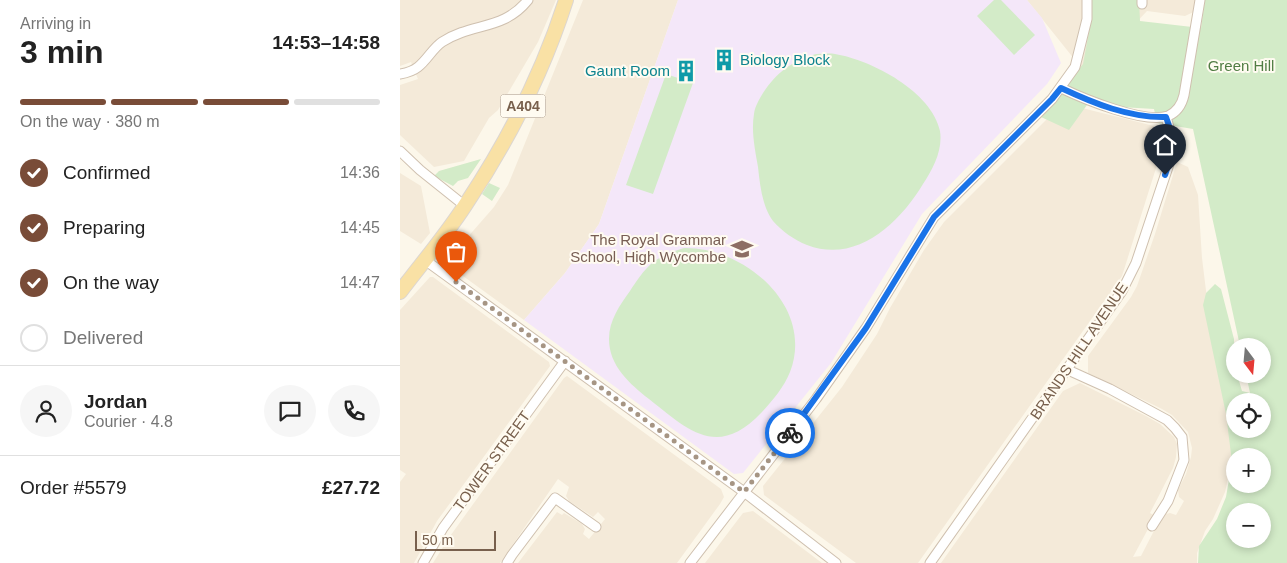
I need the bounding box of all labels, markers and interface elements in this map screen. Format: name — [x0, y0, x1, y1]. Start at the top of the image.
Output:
text: Arriving in — [20, 15, 91, 32]
text: 14:53–14:58 — [272, 32, 380, 53]
text: 3 min — [20, 34, 104, 70]
building icon: Biology Block — [711, 47, 737, 73]
place label: Biology Block — [740, 51, 831, 68]
park label: Green Hill — [1208, 57, 1274, 74]
building icon: Gaunt Room — [673, 58, 699, 84]
place label: Gaunt Room — [585, 62, 670, 79]
road number: A404 — [500, 94, 546, 118]
text: On the way · 380 m — [20, 113, 160, 130]
pin — [1144, 124, 1186, 175]
icon: home — [1151, 131, 1179, 159]
icon: check — [20, 159, 48, 187]
text: Confirmed — [63, 162, 151, 183]
text: 14:36 — [340, 164, 380, 181]
icon: check — [20, 214, 48, 242]
text: Preparing — [63, 217, 145, 238]
text: 14:45 — [340, 219, 380, 236]
pin — [435, 231, 477, 282]
place label: The Royal Grammar School, High Wycombe — [570, 231, 726, 265]
school or university icon: The Royal Grammar School, High Wycombe — [729, 236, 755, 262]
icon: bag — [442, 238, 470, 266]
icon: check — [20, 269, 48, 297]
text: On the way — [63, 272, 159, 293]
text: 14:47 — [340, 274, 380, 291]
street label: BRANDS HILL AVENUE — [1026, 279, 1131, 423]
text: Delivered — [63, 327, 143, 348]
north arrow — [1226, 338, 1271, 382]
map controls — [1226, 338, 1271, 548]
button: person — [20, 385, 72, 437]
button: chat — [264, 385, 316, 437]
button: phone — [328, 385, 380, 437]
text: Jordan — [84, 391, 147, 412]
button: locate — [1226, 393, 1271, 438]
street label: TOWER STREET — [450, 408, 533, 514]
courier — [765, 408, 815, 458]
text: Courier · 4.8 — [84, 413, 173, 430]
icon: bike — [776, 419, 804, 447]
button: + — [1226, 448, 1271, 493]
text: Order #5579 — [20, 477, 127, 498]
text: £27.72 — [322, 477, 380, 498]
button: − — [1226, 503, 1271, 548]
scale bar — [415, 528, 496, 551]
text: 50 m — [422, 532, 453, 548]

